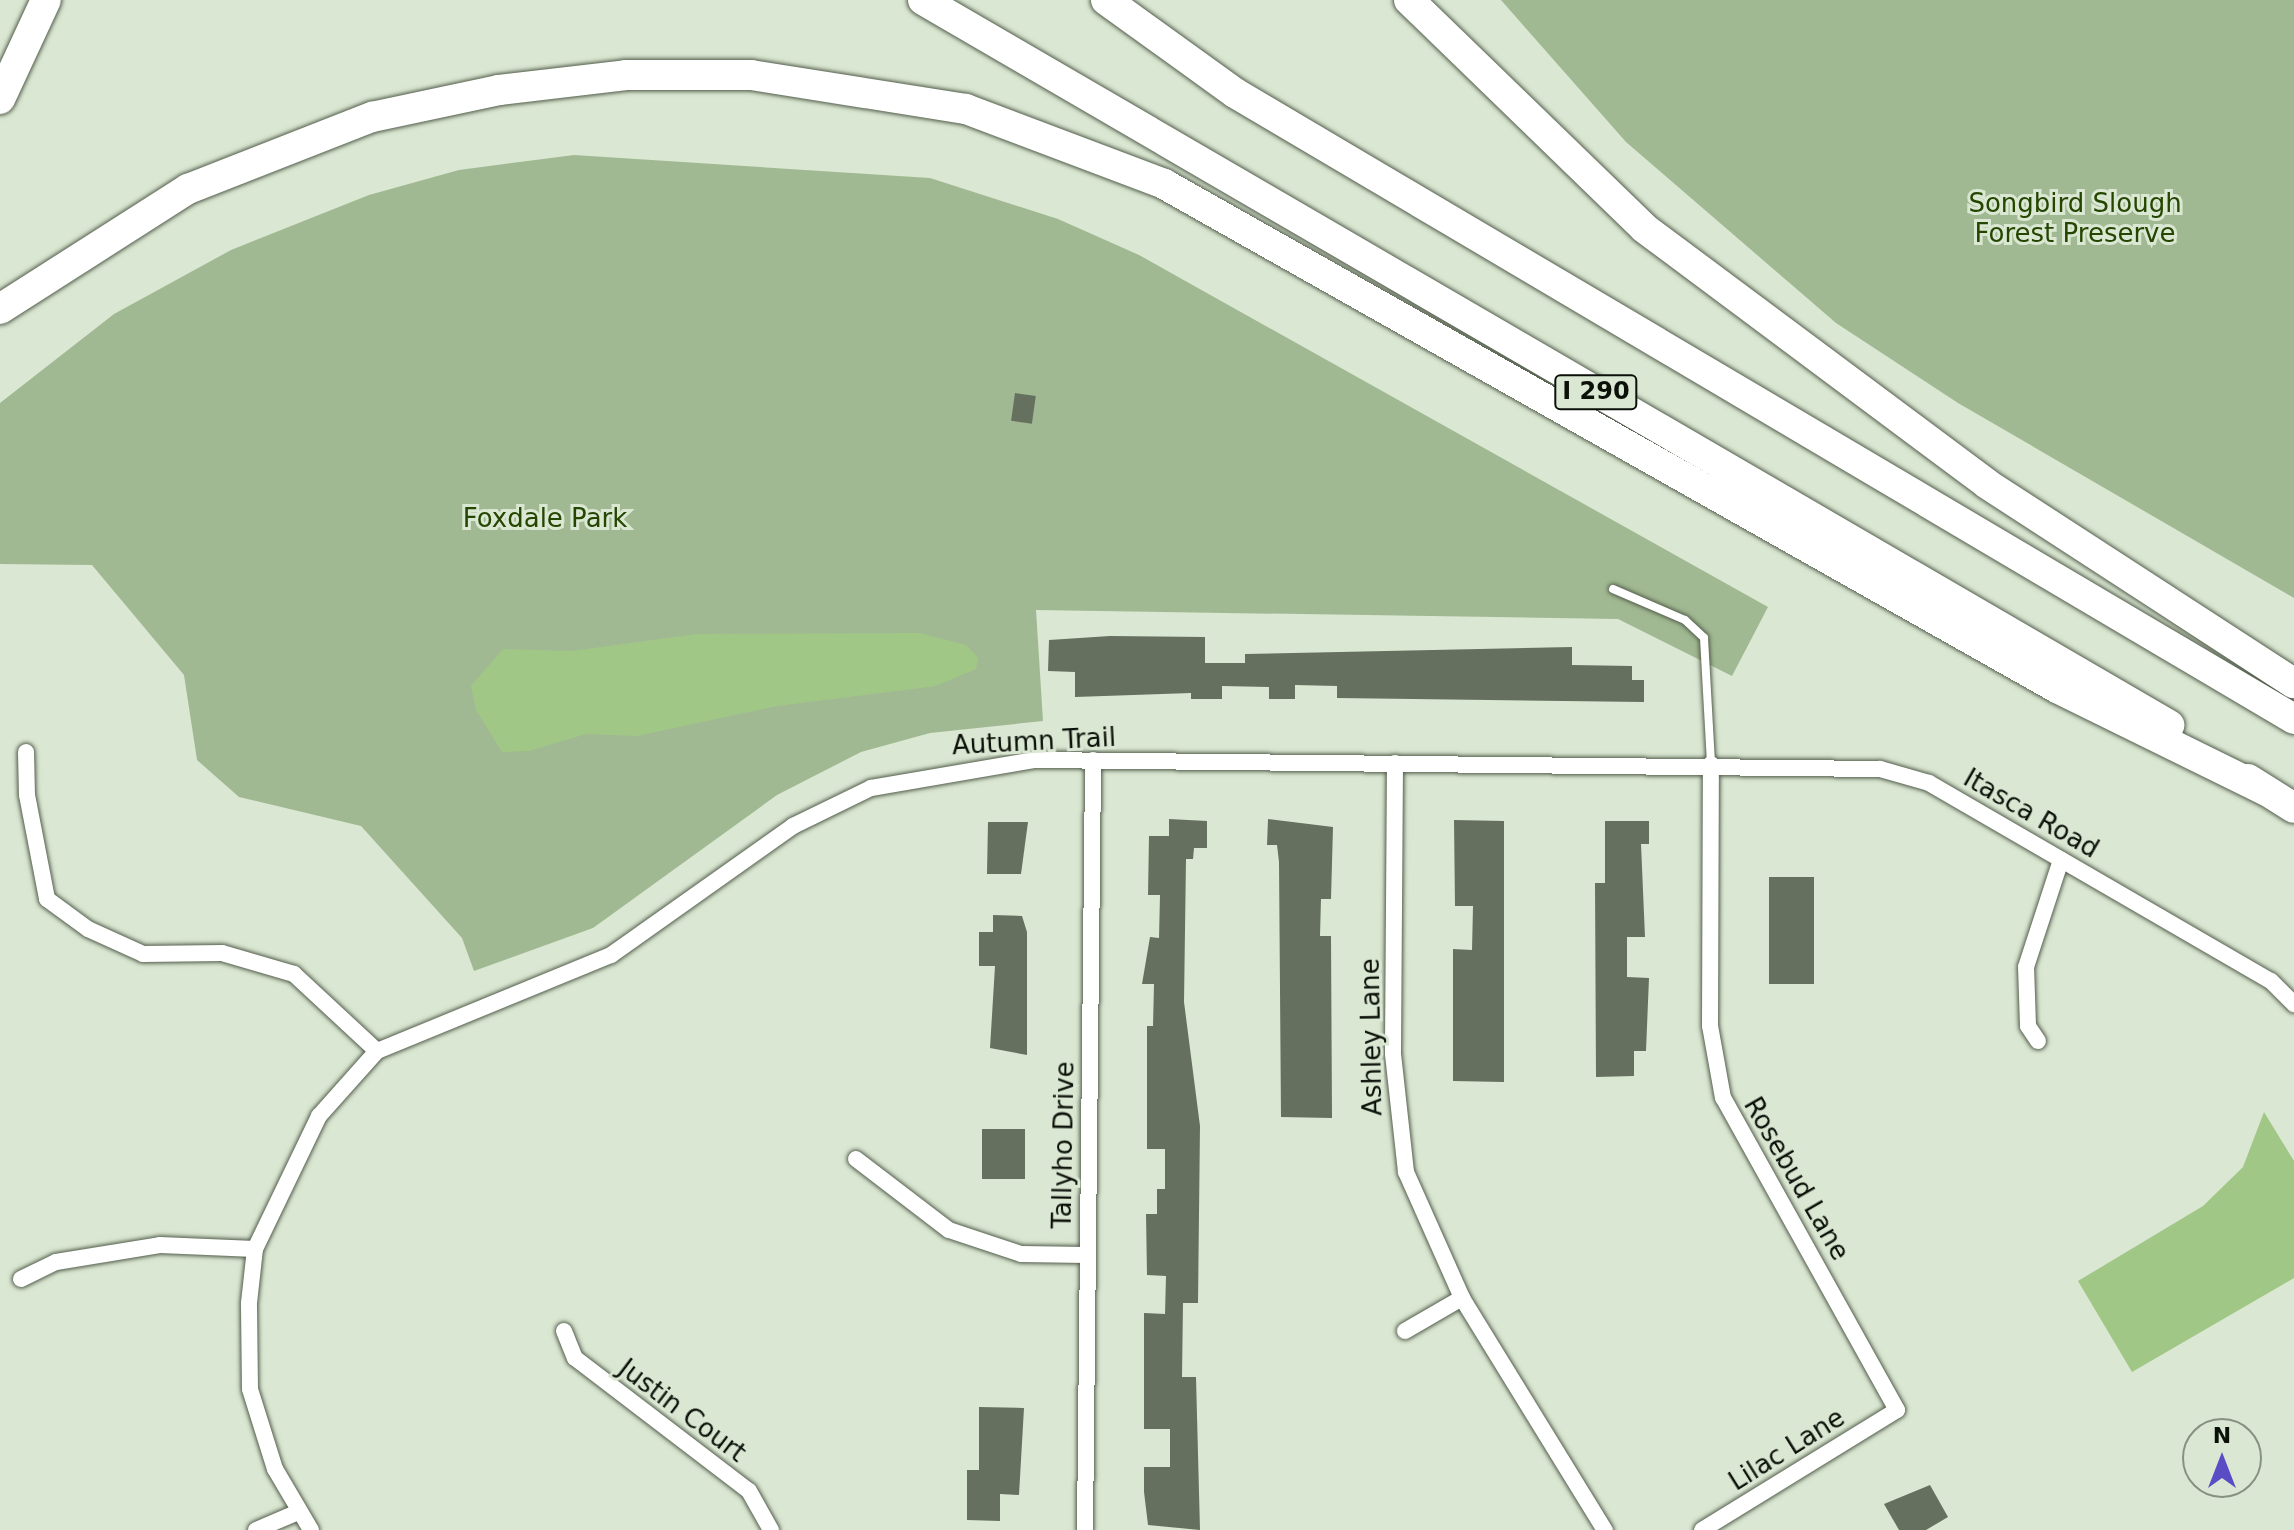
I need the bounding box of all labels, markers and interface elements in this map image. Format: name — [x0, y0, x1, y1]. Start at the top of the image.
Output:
park label: Songbird Slough Forest Preserve — [1968, 188, 2182, 250]
road number: I 290 — [1554, 372, 1638, 412]
park label: Foxdale Park — [463, 503, 627, 535]
street label: Autumn Trail — [951, 722, 1117, 762]
street label: Itasca Road — [1958, 763, 2104, 865]
street label: Ashley Lane — [1355, 958, 1389, 1116]
street label: Tallyho Drive — [1047, 1061, 1081, 1229]
street label: Rosebud Lane — [1737, 1092, 1855, 1266]
street label: Justin Court — [612, 1353, 752, 1469]
street label: Lilac Lane — [1723, 1402, 1851, 1498]
north arrow — [2182, 1418, 2262, 1498]
text: N — [2213, 1423, 2231, 1448]

